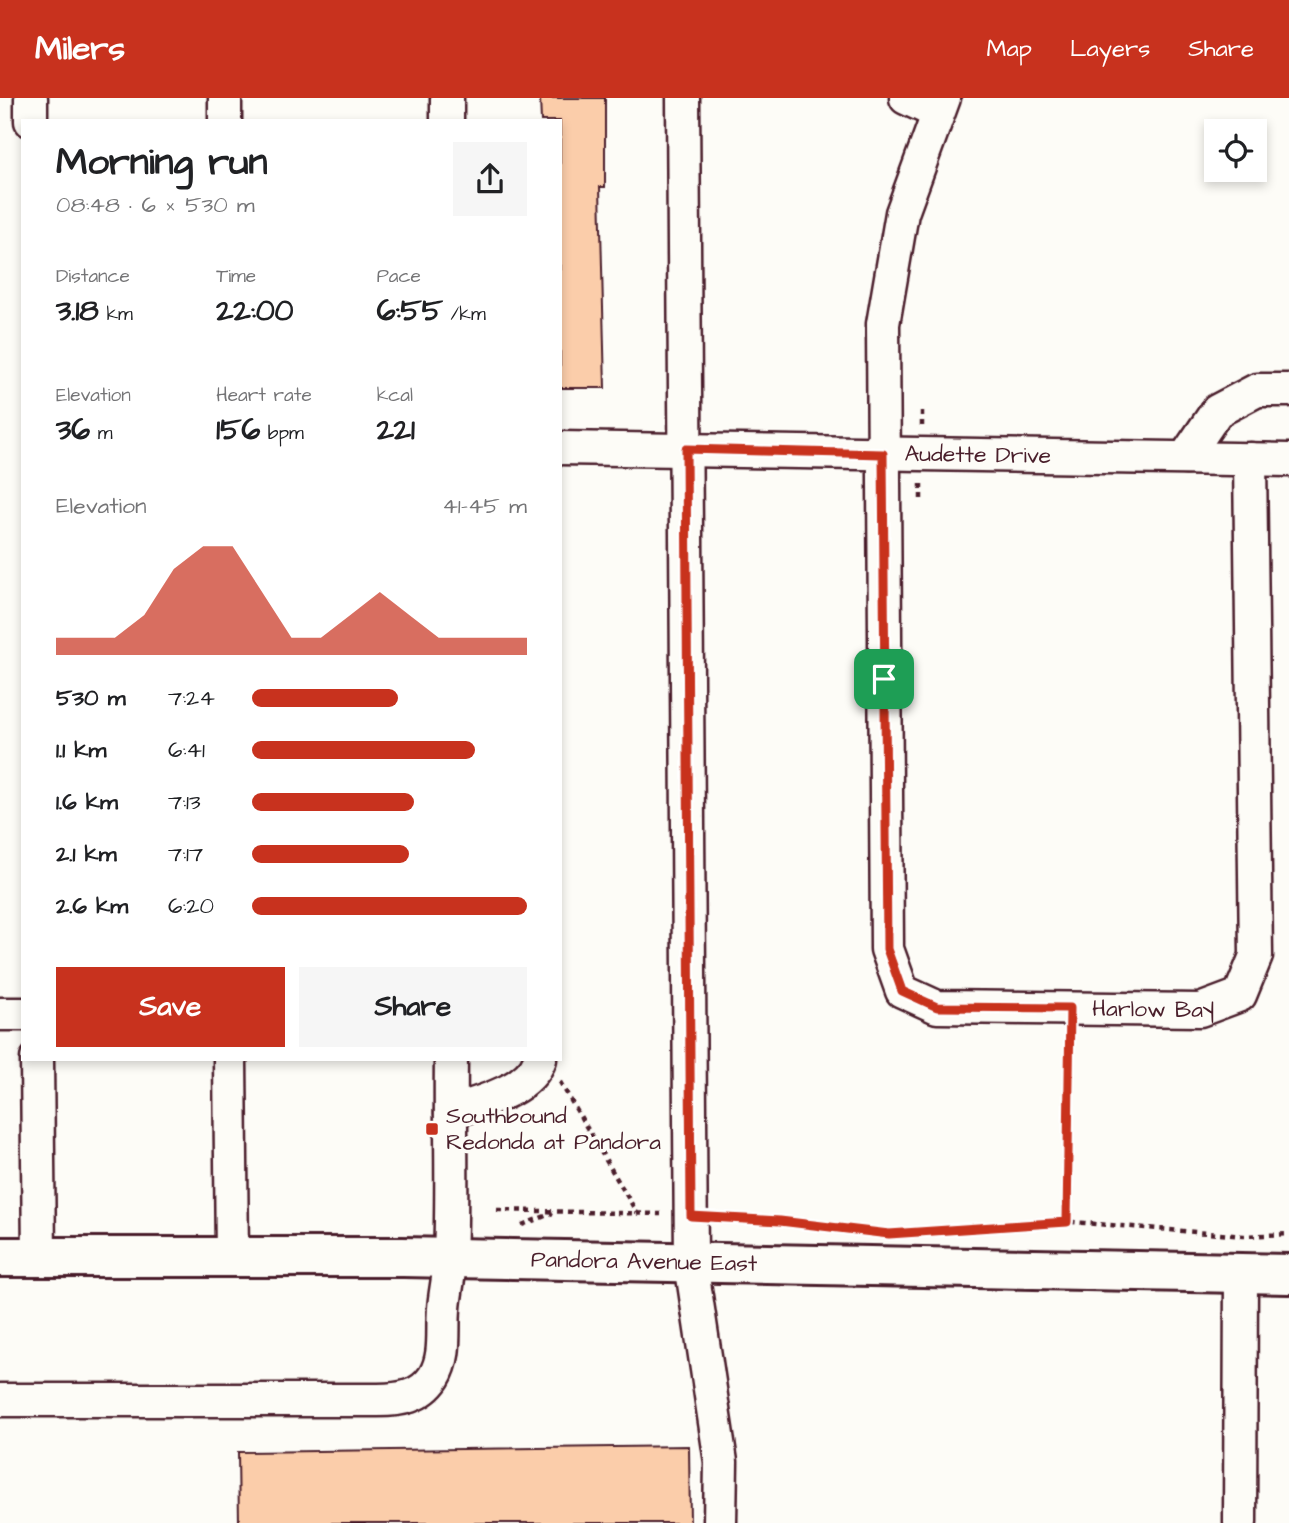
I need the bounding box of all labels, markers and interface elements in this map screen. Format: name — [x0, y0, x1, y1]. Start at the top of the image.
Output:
text: Milers — [35, 26, 125, 72]
text: Map — [987, 32, 1032, 66]
text: Layers — [1070, 32, 1150, 66]
text: Share — [1188, 32, 1254, 66]
map controls — [1204, 119, 1267, 182]
button: locate — [1204, 119, 1267, 182]
text: Morning run — [56, 137, 268, 189]
button: share — [453, 142, 527, 216]
text: 08:48 · 6 × 530 m — [56, 189, 255, 221]
text: Distance — [56, 263, 130, 290]
text: Time — [216, 263, 256, 290]
text: Pace — [377, 263, 421, 290]
text: 3.18 — [56, 290, 99, 332]
text: 22:00 — [216, 290, 294, 332]
text: 6:55 — [377, 290, 443, 332]
text: km — [99, 301, 133, 328]
text: /km — [443, 301, 486, 328]
text: Elevation — [56, 382, 131, 409]
text: Heart rate — [216, 382, 312, 409]
text: kcal — [377, 382, 413, 409]
text: 36 — [56, 409, 90, 451]
text: 156 — [216, 409, 260, 451]
text: 221 — [377, 409, 415, 451]
text: m — [90, 420, 112, 447]
text: bpm — [260, 420, 304, 447]
street label: Audette Drive — [904, 438, 1051, 472]
text: Elevation — [56, 490, 147, 522]
text: 41–45 m — [442, 490, 527, 522]
pin — [854, 649, 914, 709]
icon: arrive — [865, 660, 903, 698]
text: 530 m — [56, 682, 126, 714]
text: 7:24 — [168, 682, 215, 714]
text: 1.1 km — [56, 734, 106, 766]
text: 6:41 — [168, 734, 205, 766]
text: 1.6 km — [56, 786, 118, 818]
text: 7:13 — [168, 786, 201, 818]
text: 2.1 km — [56, 838, 117, 870]
text: 7:17 — [168, 838, 203, 870]
text: 2.6 km — [56, 890, 128, 922]
text: 6:20 — [168, 890, 214, 922]
button: Save — [56, 967, 285, 1047]
button: Share — [299, 967, 527, 1047]
street label: Harlow Bay — [1092, 989, 1221, 1026]
place label: Southbound Redonda at Pandora — [446, 1100, 661, 1158]
marker: Southbound Redonda at Pandora — [424, 1121, 440, 1137]
street label: Pandora Avenue East — [530, 1243, 758, 1280]

